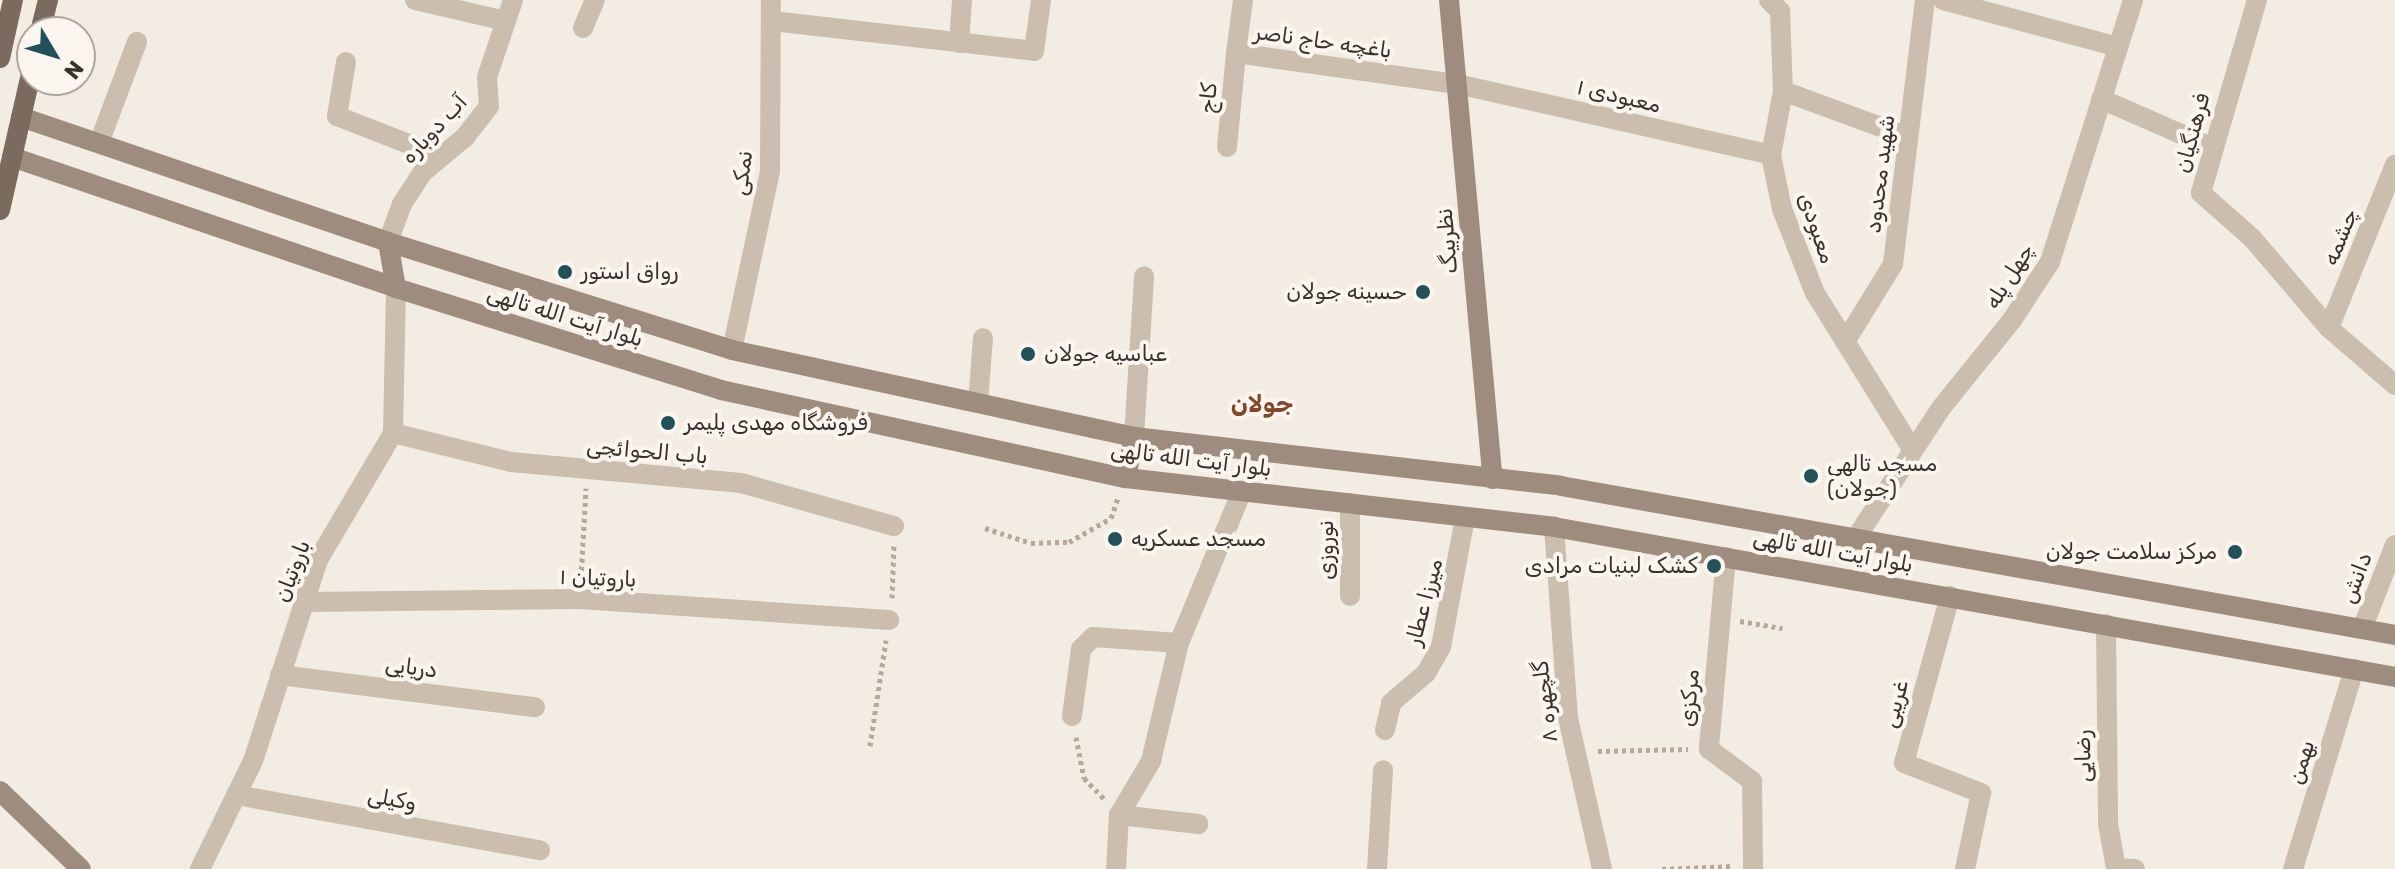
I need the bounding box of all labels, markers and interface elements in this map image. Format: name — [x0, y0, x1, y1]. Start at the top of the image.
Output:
north arrow — [16, 16, 96, 96]
street label: باغچه حاج ناصر — [1253, 18, 1393, 64]
text: N — [58, 55, 89, 84]
street label: معبودی ۱ — [1574, 74, 1664, 118]
street label: کاج — [1193, 81, 1223, 115]
street label: آب دوباره — [395, 89, 473, 169]
street label: فرهنگیان — [2169, 90, 2215, 176]
street label: شهید محدود — [1860, 113, 1900, 235]
street label: نمکی — [726, 149, 758, 197]
street label: معبودی — [1793, 189, 1841, 267]
street label: چشمه — [2317, 205, 2363, 269]
street label: نظربیگ — [1431, 207, 1463, 275]
street label: چهل پله — [1979, 239, 2039, 313]
place label: رواق استور — [581, 259, 678, 285]
marker: رواق استور — [556, 263, 574, 281]
place label: حسینه جولان — [1286, 279, 1407, 305]
street label: بلوار آیت الله تالهی — [484, 280, 646, 352]
marker: حسینه جولان — [1414, 283, 1432, 301]
place label: عباسیه جولان — [1044, 341, 1167, 367]
marker: عباسیه جولان — [1019, 345, 1037, 363]
district label: جولان — [1231, 391, 1293, 419]
place label: فروشگاه مهدی پلیمر — [684, 410, 868, 436]
marker: فروشگاه مهدی پلیمر — [659, 414, 677, 432]
street label: باب الحوائجی — [585, 433, 709, 469]
street label: بلوار آیت الله تالهی — [1109, 436, 1273, 482]
place label: مسجد تالهی (جولان) — [1827, 450, 1937, 502]
marker: مسجد تالهی (جولان) — [1802, 467, 1820, 485]
street label: نوروزی — [1313, 520, 1339, 580]
street label: بلوار آیت الله تالهی — [1751, 524, 1915, 578]
place label: مسجد عسکریه — [1131, 526, 1266, 552]
marker: مسجد عسکریه — [1106, 530, 1124, 548]
street label: باروتیان — [268, 536, 316, 606]
place label: مرکز سلامت جولان — [2046, 539, 2217, 565]
marker: مرکز سلامت جولان — [2224, 541, 2246, 563]
street label: دانش — [2334, 549, 2378, 607]
place label: کشک لبنیات مرادی — [1525, 553, 1698, 579]
street label: میرزا عطار — [1400, 556, 1448, 648]
marker: کشک لبنیات مرادی — [1705, 557, 1723, 575]
street label: ۱ باروتیان — [559, 563, 637, 593]
street label: دریایی — [383, 651, 439, 683]
street label: گلچهره ۸ — [1527, 659, 1563, 745]
street label: مرکزی — [1673, 668, 1705, 728]
street label: غریبی — [1876, 677, 1914, 731]
street label: رضایی — [2069, 729, 2097, 783]
street label: بهمن — [2282, 737, 2320, 787]
street label: وکیلی — [365, 782, 419, 816]

